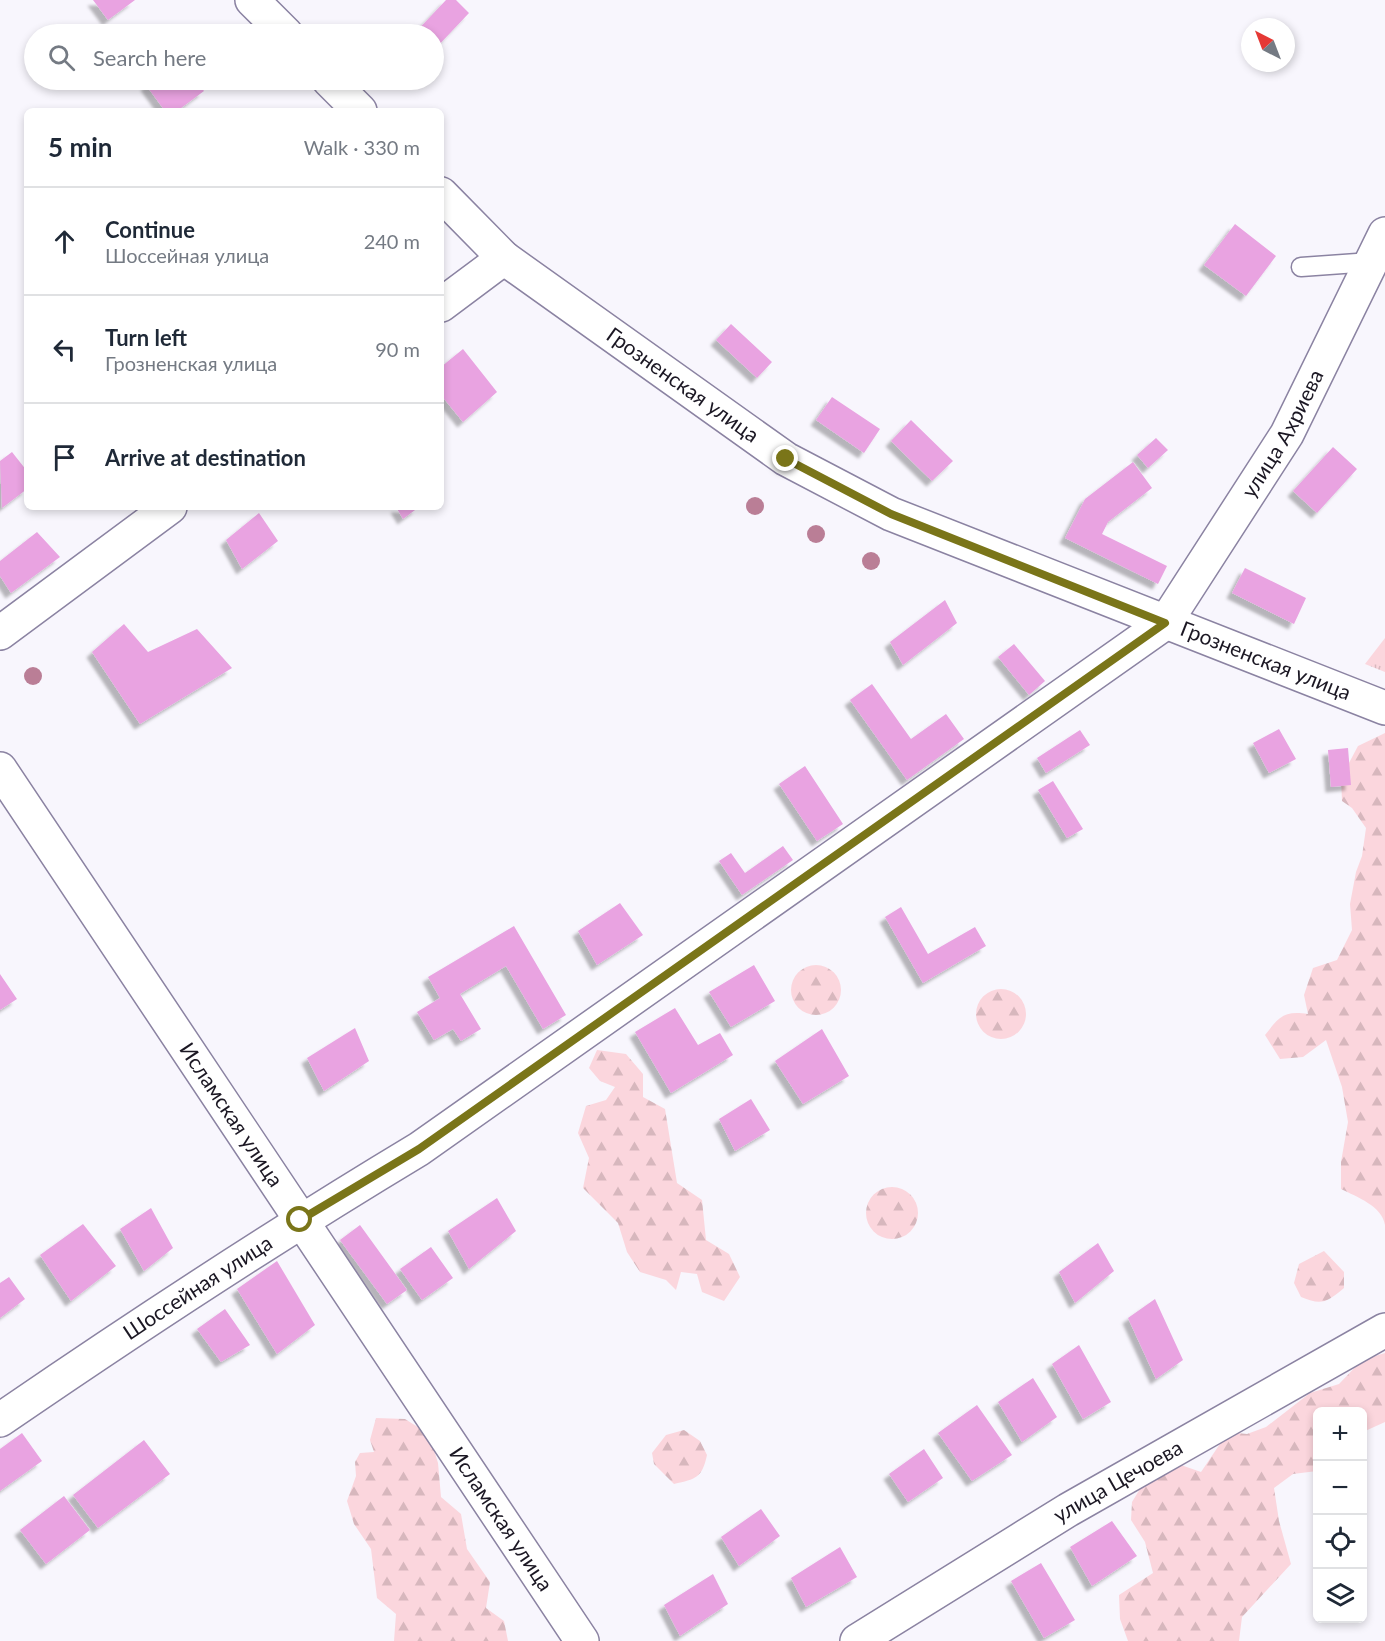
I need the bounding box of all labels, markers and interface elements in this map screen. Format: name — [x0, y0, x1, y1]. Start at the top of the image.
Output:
north arrow — [1241, 18, 1295, 72]
search box — [24, 24, 444, 90]
icon: search — [45, 41, 78, 74]
text: Search here — [93, 44, 206, 71]
text: 5 min — [48, 131, 112, 163]
text: Walk · 330 m — [304, 135, 420, 159]
text: Continue — [105, 216, 195, 243]
icon: ahead — [48, 225, 81, 258]
text: 240 m — [364, 229, 420, 253]
text: Шоссейная улица — [105, 243, 269, 267]
street label: Грозненская улица — [602, 321, 764, 447]
text: Turn left — [105, 324, 187, 351]
icon: left — [48, 333, 81, 366]
text: 90 m — [375, 337, 420, 361]
text: Грозненская улица — [105, 351, 277, 375]
street label: улица Ахриева — [1235, 365, 1328, 502]
icon: arrive — [48, 441, 81, 474]
text: Arrive at destination — [105, 444, 306, 471]
route end — [772, 445, 798, 471]
street label: Грозненская улица — [1177, 615, 1355, 704]
street label: Исламская улица — [175, 1037, 289, 1191]
route start — [286, 1206, 312, 1232]
street label: Шоссейная улица — [118, 1229, 276, 1344]
map controls — [1313, 1407, 1367, 1623]
button: + — [1313, 1407, 1367, 1461]
street label: улица Цечоева — [1048, 1434, 1186, 1527]
street label: Исламская улица — [445, 1442, 559, 1595]
button: − — [1313, 1461, 1367, 1515]
button: locate — [1313, 1515, 1367, 1569]
button: layers — [1313, 1569, 1367, 1623]

